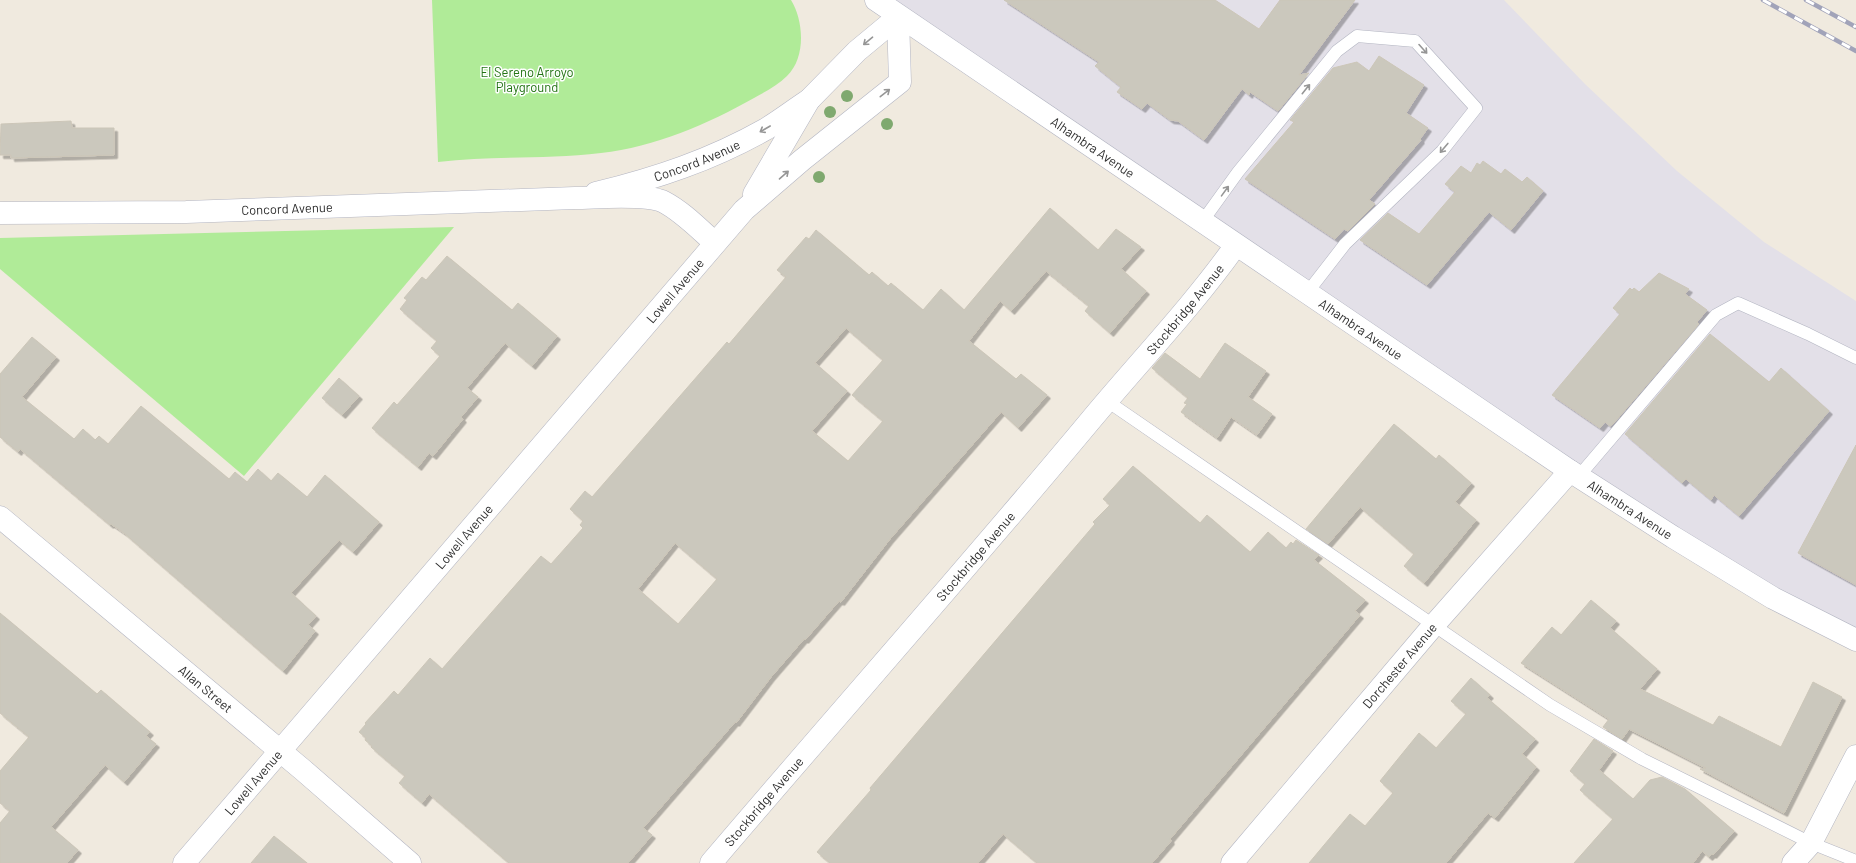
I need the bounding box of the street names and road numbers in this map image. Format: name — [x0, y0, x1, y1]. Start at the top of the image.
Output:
street label: Alhambra Avenue — [1048, 113, 1138, 181]
street label: Concord Avenue — [652, 136, 743, 185]
street label: Concord Avenue — [241, 199, 333, 218]
street label: Lowell Avenue — [643, 255, 707, 326]
street label: Stockbridge Avenue — [1143, 261, 1227, 358]
street label: Alhambra Avenue — [1316, 295, 1406, 363]
street label: Alhambra Avenue — [1585, 476, 1676, 543]
street label: Lowell Avenue — [432, 501, 496, 572]
street label: Stockbridge Avenue — [933, 508, 1018, 604]
street label: Dorchester Avenue — [1359, 620, 1440, 711]
street label: Allan Street — [175, 662, 236, 716]
street label: Lowell Avenue — [221, 747, 285, 818]
street label: Stockbridge Avenue — [721, 753, 807, 849]

